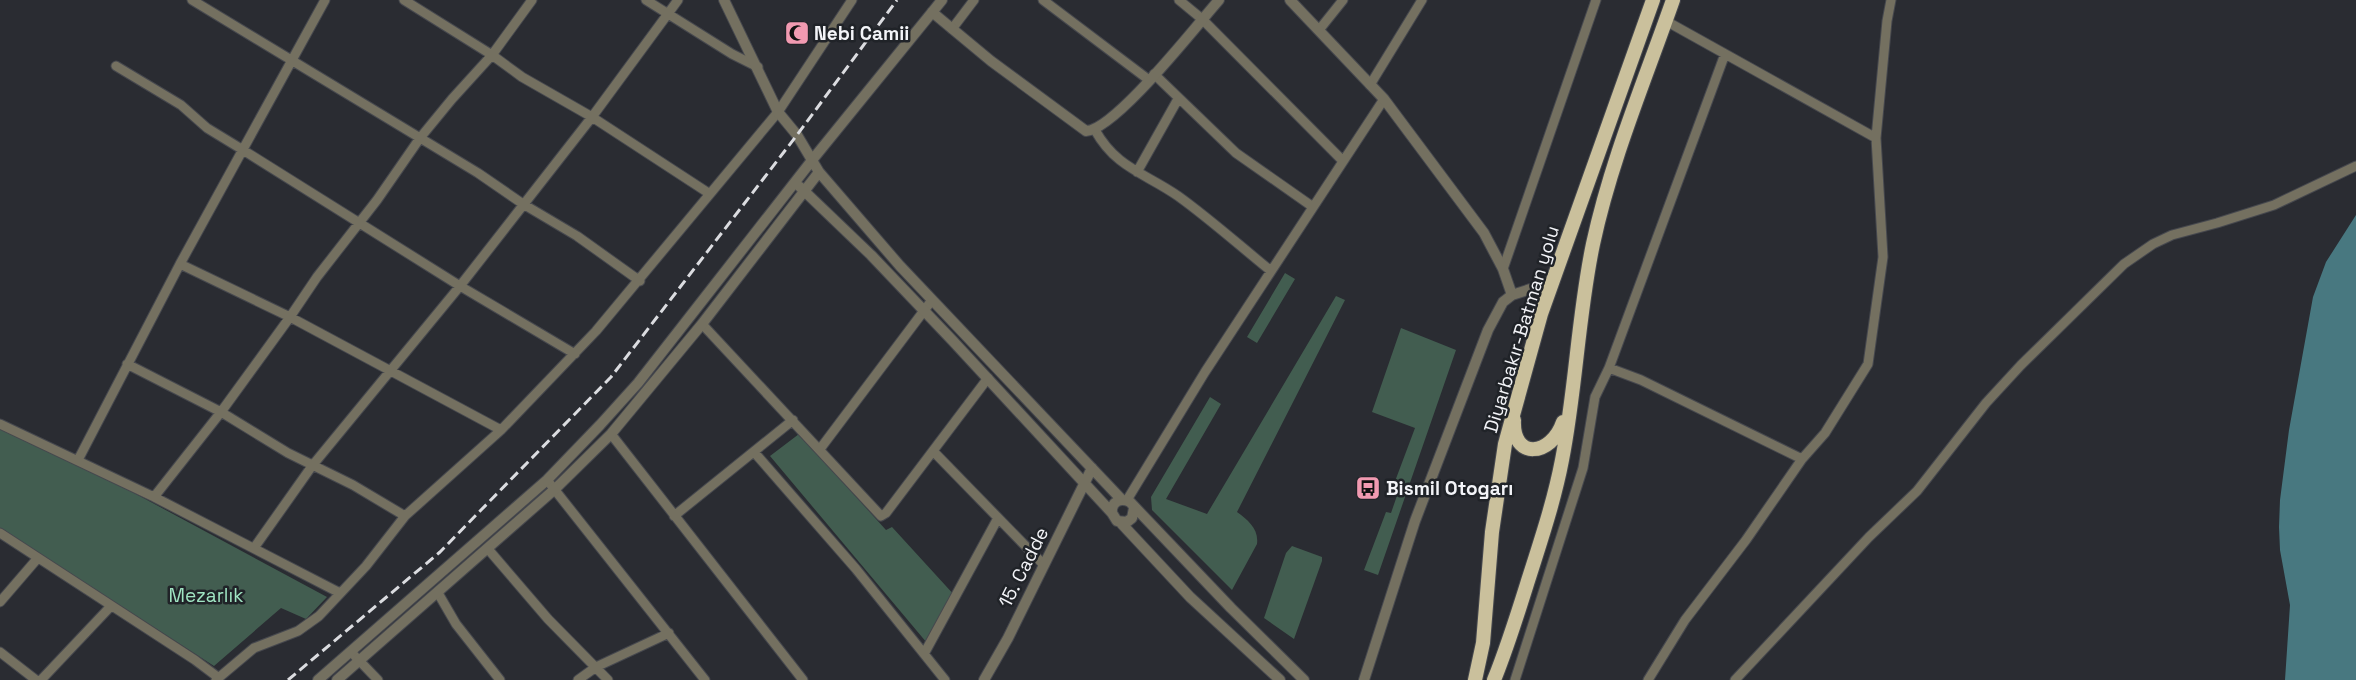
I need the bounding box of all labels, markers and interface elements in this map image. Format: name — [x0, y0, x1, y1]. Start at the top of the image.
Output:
mosque icon: Nebi Camii — [784, 20, 810, 46]
place label: Nebi Camii — [814, 21, 909, 46]
street label: Diyarbakır-Batman yolu — [1478, 222, 1565, 436]
bus stop icon: Bismil Otogarı — [1355, 475, 1381, 501]
place label: Bismil Otogarı — [1386, 476, 1513, 501]
street label: 15. Cadde — [993, 523, 1054, 612]
park label: Mezarlık — [169, 583, 243, 608]

